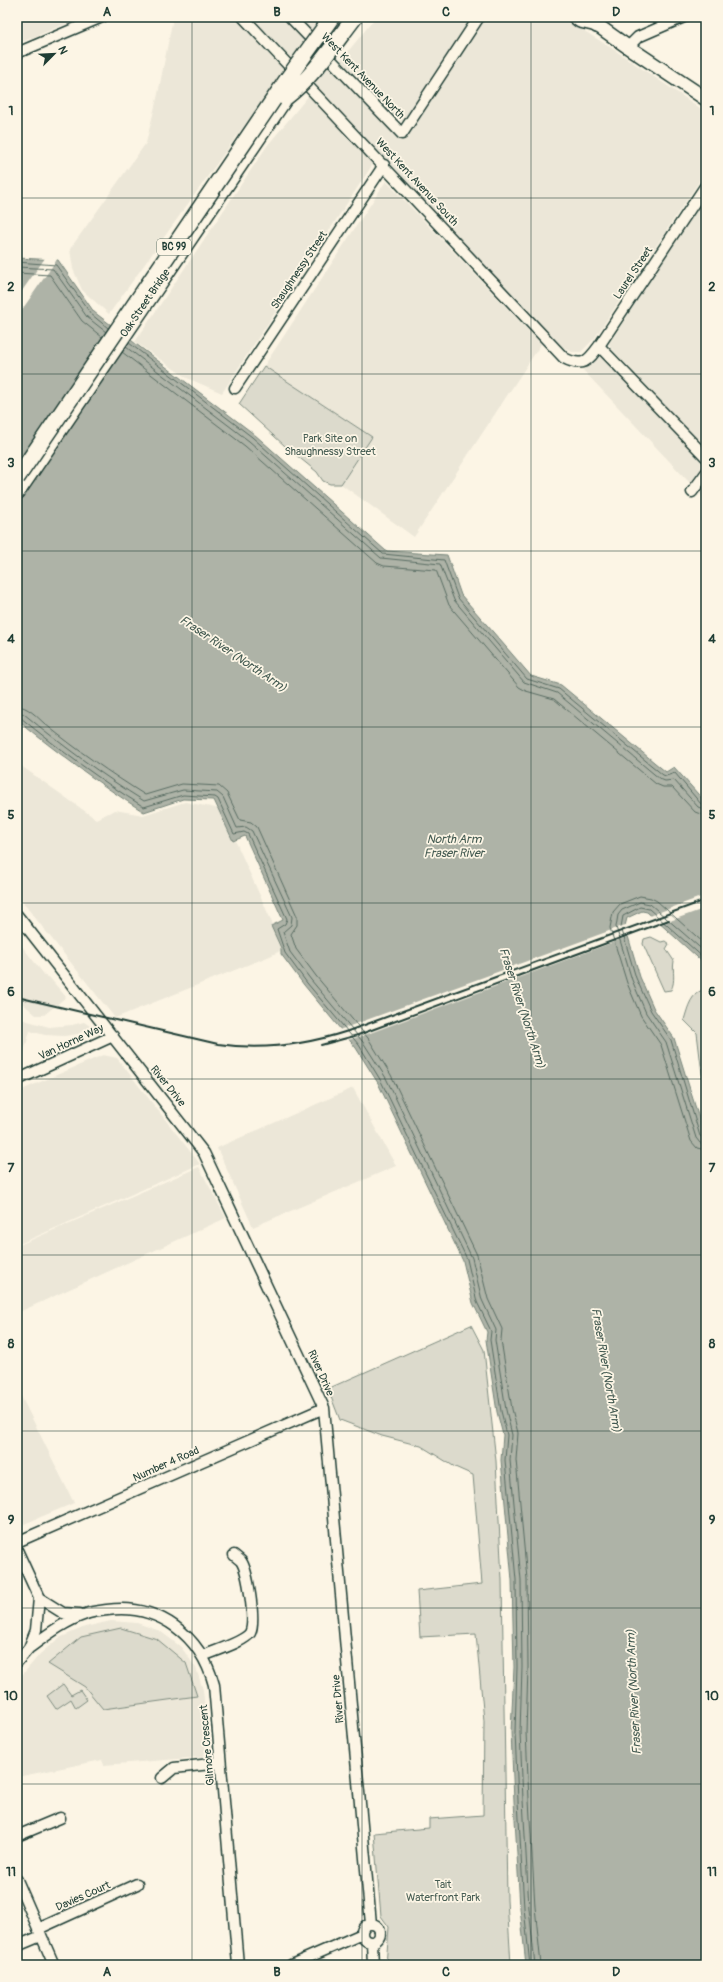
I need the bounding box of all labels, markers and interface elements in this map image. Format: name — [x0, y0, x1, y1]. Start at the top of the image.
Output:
text: A — [103, 4, 112, 20]
text: B — [273, 4, 281, 20]
text: C — [442, 4, 450, 20]
text: D — [612, 4, 620, 20]
street label: West Kent Avenue North — [319, 30, 407, 122]
north arrow — [34, 34, 74, 74]
text: N — [55, 44, 70, 57]
text: 1 — [8, 103, 14, 119]
text: 1 — [709, 103, 715, 119]
street label: West Kent Avenue South — [373, 136, 461, 228]
street label: Shaughnessy Street — [268, 228, 330, 311]
road number: BC 99 — [157, 239, 191, 255]
street label: Laurel Street — [611, 244, 656, 302]
street label: Oak Street Bridge — [117, 266, 173, 340]
text: 2 — [7, 279, 15, 295]
text: 2 — [708, 279, 716, 295]
park label: Park Site on Shaughnessy Street — [284, 432, 376, 458]
text: 3 — [7, 455, 15, 471]
text: 3 — [708, 455, 716, 471]
water label: Fraser River (North Arm) — [177, 613, 289, 695]
text: 4 — [7, 631, 15, 647]
text: 4 — [708, 631, 716, 647]
text: 5 — [7, 807, 15, 823]
text: 5 — [708, 807, 716, 823]
water label: North Arm Fraser River — [424, 832, 486, 861]
water label: Fraser River (North Arm) — [495, 946, 549, 1070]
text: 6 — [7, 984, 15, 1000]
text: 6 — [708, 984, 716, 1000]
street label: Van Horne Way — [37, 1021, 106, 1063]
street label: River Drive — [148, 1063, 189, 1110]
text: 7 — [8, 1160, 15, 1176]
text: 7 — [709, 1160, 716, 1176]
water label: Fraser River (North Arm) — [588, 1307, 624, 1433]
text: 8 — [8, 1336, 15, 1352]
text: 8 — [709, 1336, 716, 1352]
street label: River Drive — [305, 1348, 337, 1398]
street label: Number 4 Road — [131, 1444, 201, 1484]
text: 9 — [8, 1512, 15, 1528]
text: 9 — [709, 1512, 716, 1528]
water label: Fraser River (North Arm) — [623, 1629, 645, 1755]
street label: River Drive — [329, 1674, 347, 1724]
text: 10 — [4, 1688, 18, 1704]
text: 10 — [705, 1688, 719, 1704]
street label: Gilmore Crescent — [197, 1703, 217, 1786]
text: 11 — [6, 1864, 16, 1880]
text: 11 — [707, 1864, 717, 1880]
street label: Davies Court — [54, 1878, 113, 1914]
park label: Tait Waterfront Park — [406, 1878, 480, 1904]
text: A — [103, 1964, 112, 1980]
text: B — [273, 1964, 281, 1980]
text: C — [442, 1964, 450, 1980]
text: D — [612, 1964, 620, 1980]

